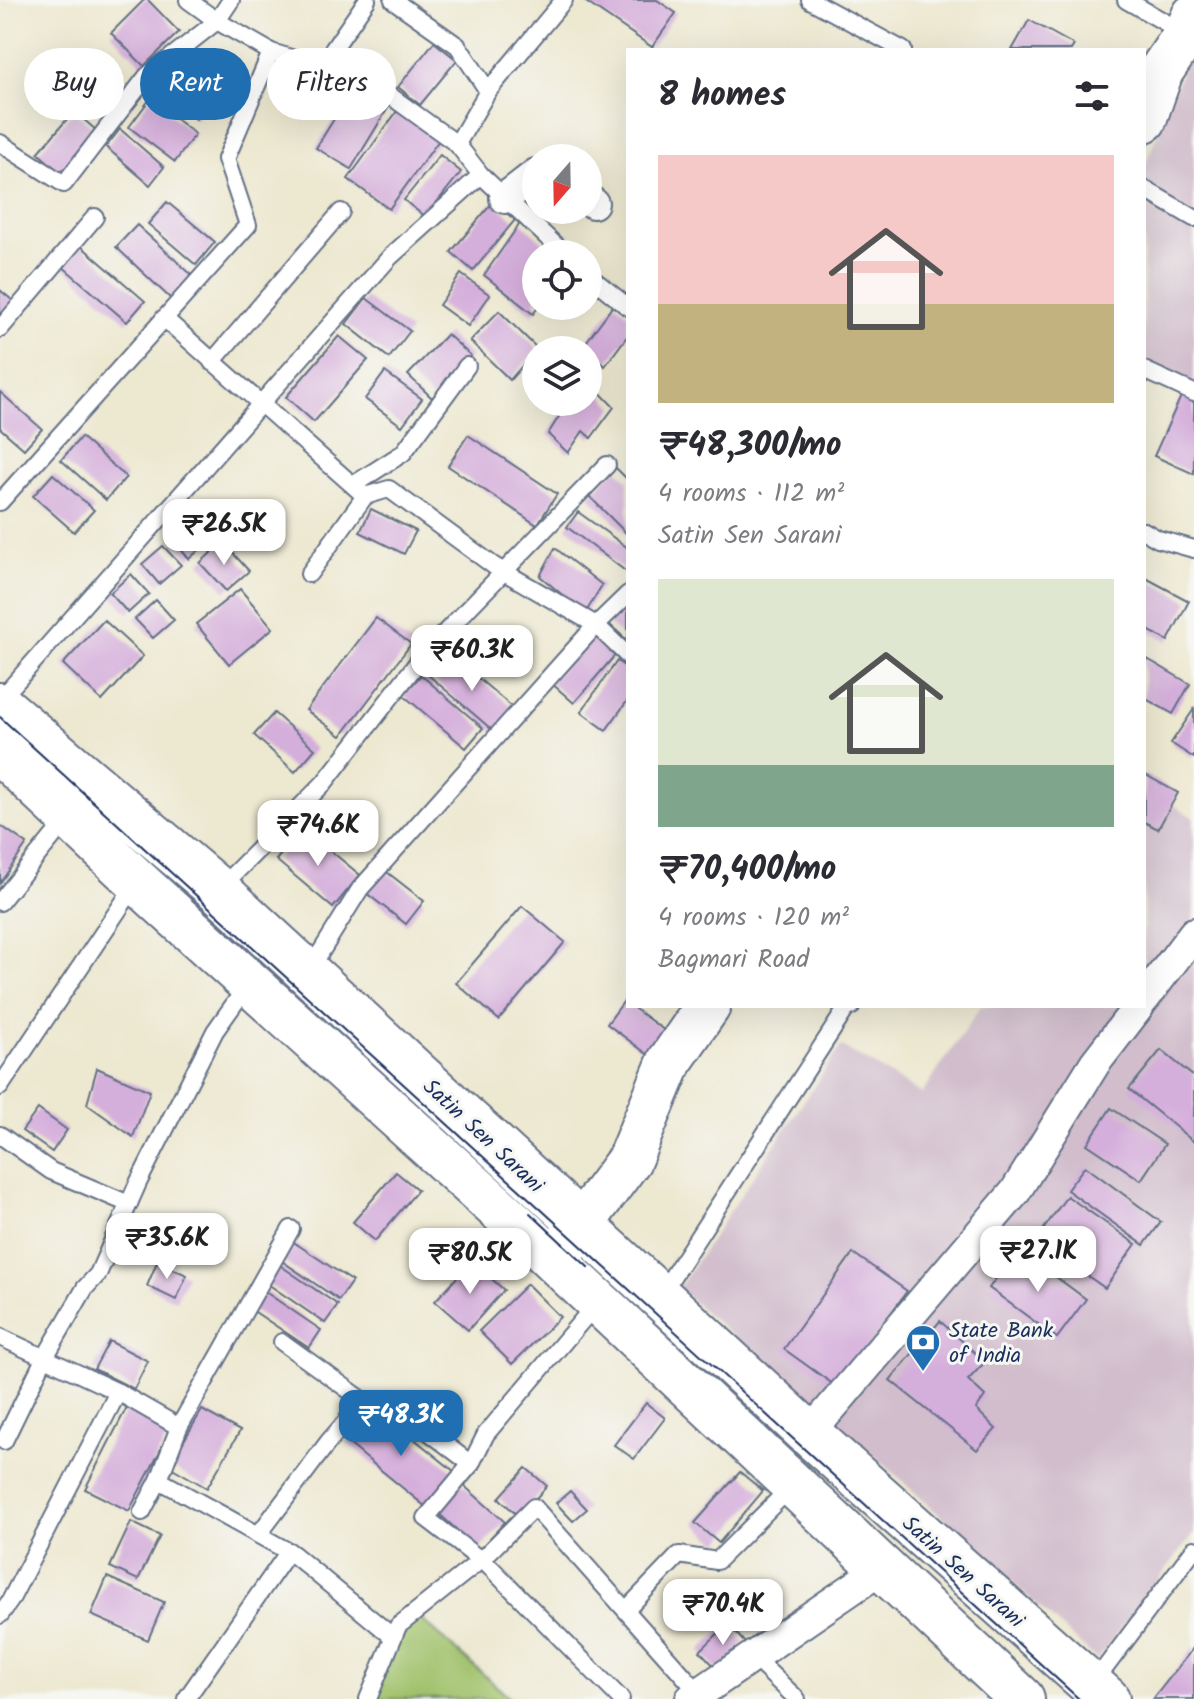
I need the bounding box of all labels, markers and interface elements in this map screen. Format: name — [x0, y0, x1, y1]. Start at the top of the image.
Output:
chip: Buy — [24, 48, 124, 120]
chip: Rent — [140, 48, 251, 120]
chip: Filters — [267, 48, 396, 120]
text: 8 homes — [658, 69, 786, 123]
icon: filters — [1070, 74, 1114, 118]
north arrow — [522, 144, 602, 224]
map controls — [522, 144, 602, 416]
icon: home — [814, 207, 958, 351]
button: locate — [522, 240, 602, 320]
button: layers — [522, 336, 602, 416]
text: ₹48,300/mo — [658, 419, 842, 473]
text: 4 rooms · 112 m² — [658, 473, 844, 515]
pin: ₹26.5K — [159, 499, 289, 567]
text: ₹26.5K — [181, 504, 267, 546]
text: Satin Sen Sarani — [658, 515, 841, 557]
pin: ₹60.3K — [407, 625, 537, 693]
text: ₹60.3K — [429, 630, 515, 672]
icon: home — [814, 631, 958, 775]
pin: ₹74.6K — [253, 800, 383, 868]
text: ₹74.6K — [276, 805, 360, 847]
text: ₹70,400/mo — [658, 843, 836, 897]
text: 4 rooms · 120 m² — [658, 897, 849, 939]
text: Bagmari Road — [658, 939, 809, 981]
street label: Satin Sen Sarani — [414, 1071, 551, 1203]
pin: ₹35.6K — [102, 1213, 232, 1281]
text: ₹35.6K — [124, 1218, 210, 1260]
pin: ₹27.1K — [973, 1226, 1103, 1294]
pin: ₹80.5K — [405, 1228, 535, 1296]
text: ₹27.1K — [998, 1231, 1078, 1273]
text: ₹80.5K — [427, 1233, 513, 1275]
place label: State Bank of India — [949, 1314, 1054, 1374]
bank icon: State Bank of India — [904, 1323, 942, 1373]
pin: ₹48.3K — [336, 1390, 466, 1458]
text: ₹48.3K — [357, 1395, 445, 1437]
street label: Satin Sen Sarani — [893, 1508, 1032, 1638]
pin: ₹70.4K — [658, 1579, 788, 1647]
text: ₹70.4K — [681, 1584, 765, 1626]

